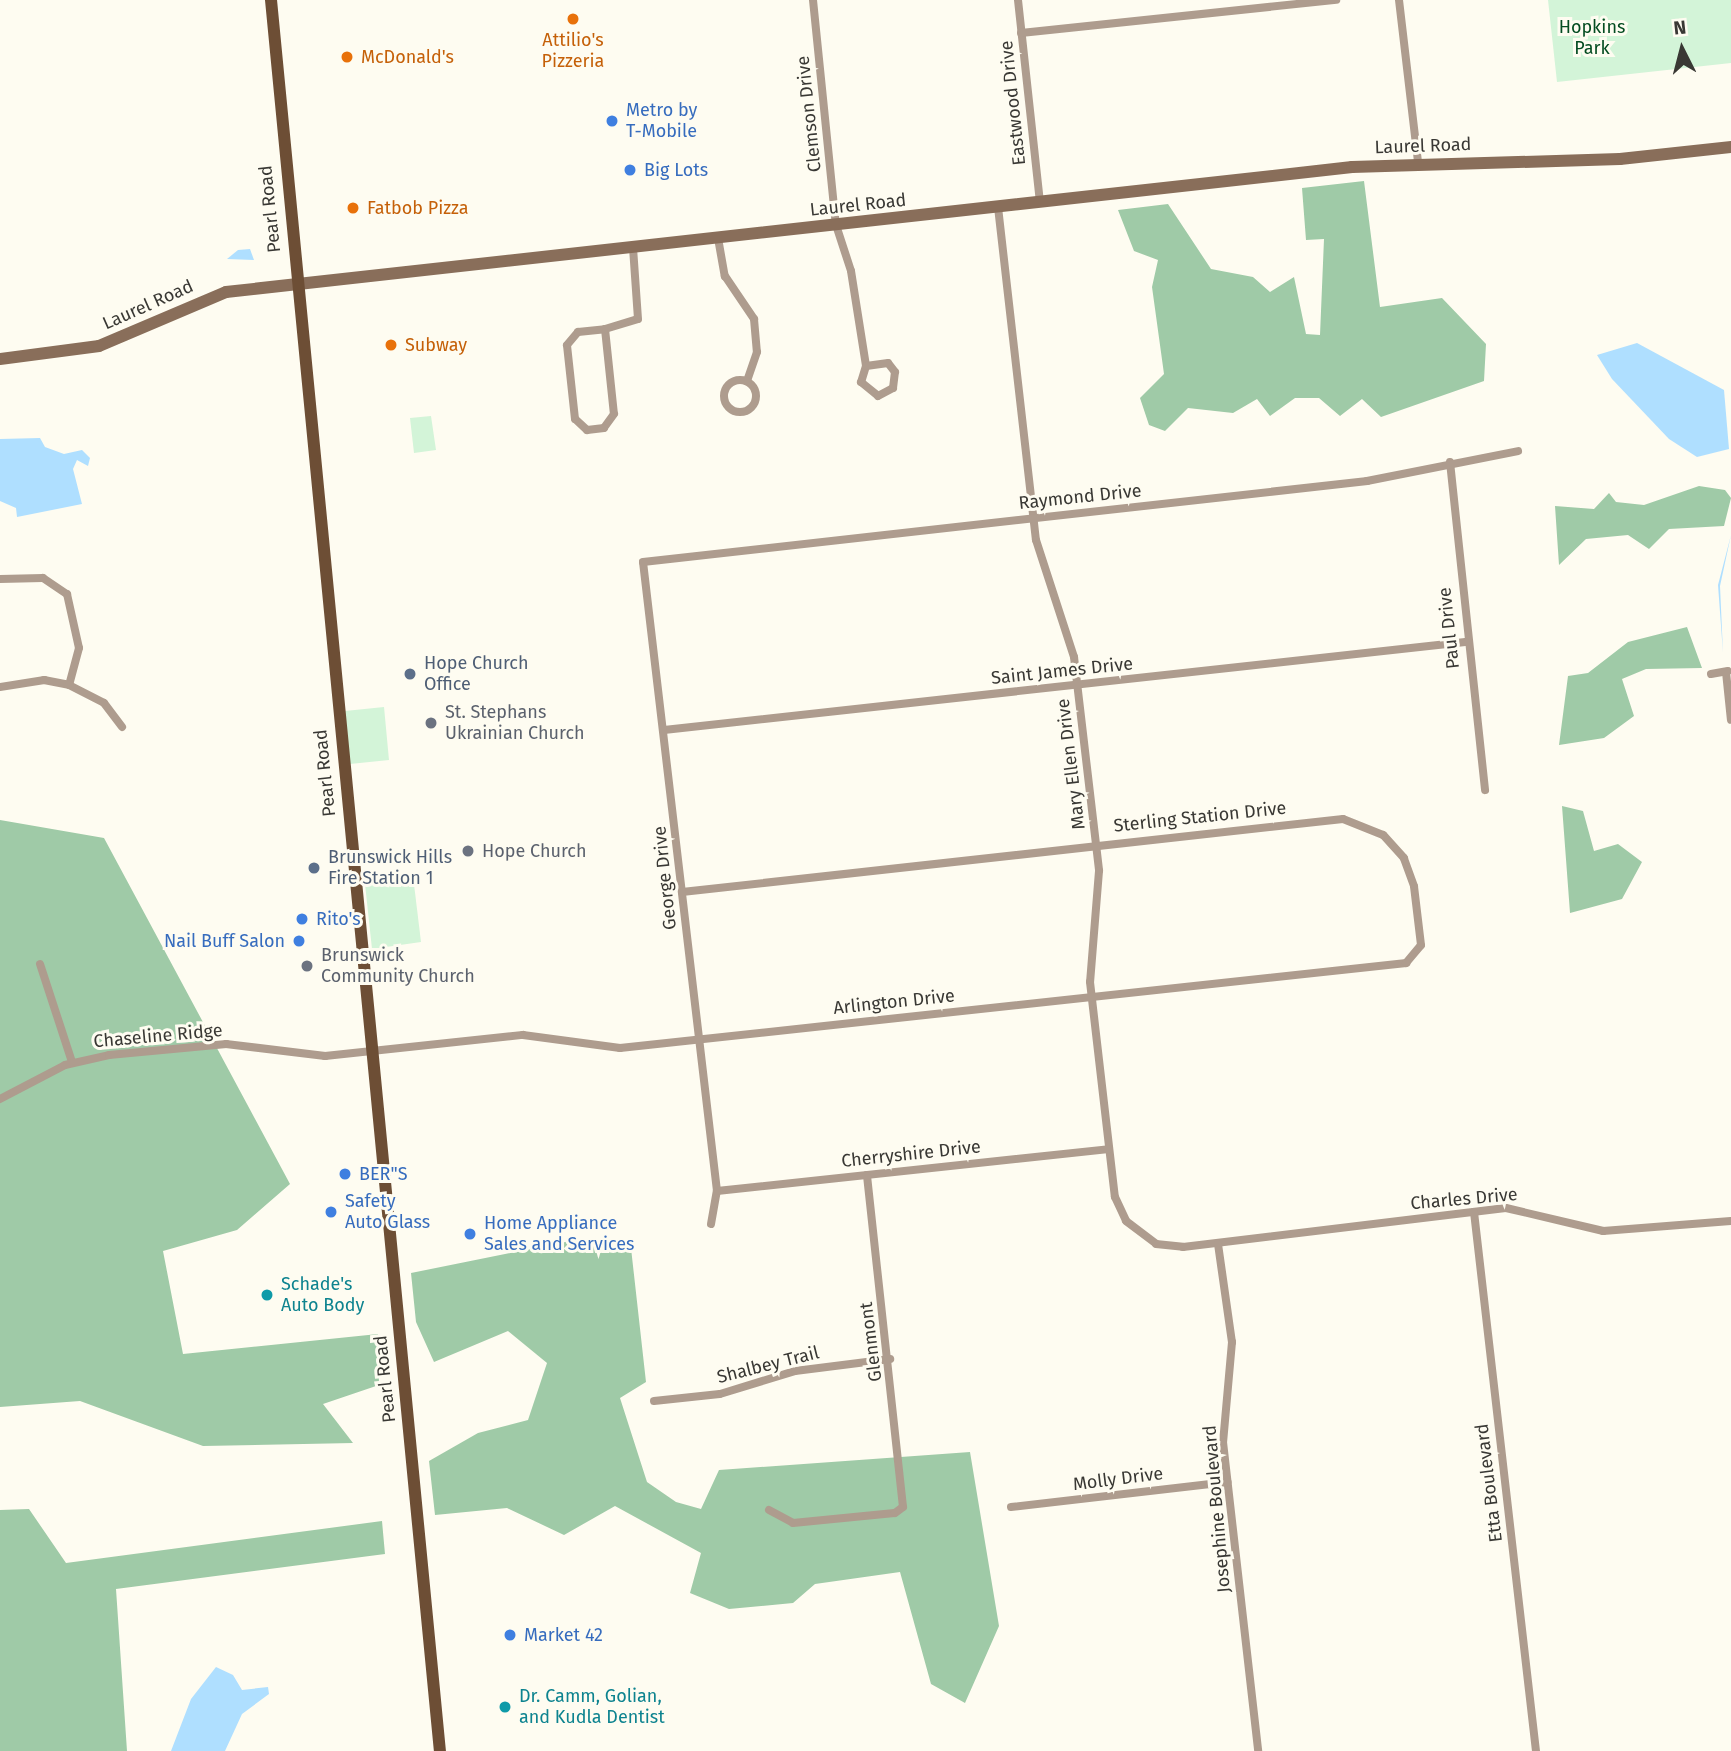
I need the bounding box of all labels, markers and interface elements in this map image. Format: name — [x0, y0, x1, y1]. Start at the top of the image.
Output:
marker: Attilio's Pizzeria — [565, 11, 581, 27]
north arrow — [1647, 14, 1717, 84]
text: N — [1672, 16, 1687, 40]
park label: Hopkins Park — [1559, 17, 1625, 60]
place label: Attilio's Pizzeria — [542, 30, 604, 72]
street label: Eastwood Drive — [996, 39, 1030, 167]
place label: McDonald's — [361, 46, 454, 68]
marker: McDonald's — [339, 49, 355, 65]
street label: Clemson Drive — [792, 55, 826, 173]
place label: Metro by T-Mobile — [626, 100, 697, 142]
marker: Metro by T-Mobile — [604, 113, 620, 129]
street label: Laurel Road — [1374, 134, 1472, 158]
place label: Big Lots — [644, 159, 708, 181]
marker: Big Lots — [622, 162, 638, 178]
street label: Pearl Road — [255, 164, 285, 254]
street label: Laurel Road — [809, 189, 907, 221]
place label: Fatbob Pizza — [367, 197, 469, 219]
marker: Fatbob Pizza — [345, 200, 361, 216]
street label: Laurel Road — [99, 275, 197, 335]
place label: Subway — [405, 334, 467, 356]
marker: Subway — [383, 337, 399, 353]
street label: Raymond Drive — [1018, 480, 1142, 514]
street label: Paul Drive — [1434, 586, 1464, 670]
place label: Hope Church Office — [424, 653, 529, 696]
street label: Saint James Drive — [990, 653, 1134, 689]
marker: Hope Church Office — [402, 666, 418, 682]
street label: Mary Ellen Drive — [1052, 697, 1090, 831]
place label: St. Stephans Ukrainian Church — [445, 702, 585, 744]
marker: St. Stephans Ukrainian Church — [423, 715, 439, 731]
street label: Pearl Road — [310, 728, 340, 818]
street label: Sterling Station Drive — [1113, 797, 1287, 837]
street label: George Drive — [649, 825, 681, 931]
place label: Hope Church — [482, 840, 587, 862]
marker: Hope Church — [460, 843, 476, 859]
place label: Brunswick Hills Fire Station 1 — [328, 847, 452, 890]
marker: Brunswick Hills Fire Station 1 — [306, 860, 322, 876]
place label: Rito's — [316, 908, 361, 930]
marker: Rito's — [294, 911, 310, 927]
place label: Nail Buff Salon — [164, 930, 285, 952]
marker: Nail Buff Salon — [291, 933, 307, 949]
place label: Brunswick Community Church — [321, 945, 475, 988]
marker: Brunswick Community Church — [299, 958, 315, 974]
street label: Arlington Drive — [832, 985, 956, 1019]
street label: Chaseline Ridge — [93, 1020, 223, 1052]
street label: Cherryshire Drive — [840, 1136, 982, 1172]
place label: BER"S — [359, 1163, 407, 1185]
marker: BER"S — [337, 1166, 353, 1182]
street label: Charles Drive — [1409, 1184, 1519, 1214]
place label: Safety Auto Glass — [345, 1191, 430, 1234]
marker: Safety Auto Glass — [323, 1204, 339, 1220]
place label: Home Appliance Sales and Services — [484, 1213, 634, 1256]
marker: Home Appliance Sales and Services — [462, 1226, 478, 1242]
place label: Schade's Auto Body — [281, 1274, 364, 1316]
marker: Schade's Auto Body — [259, 1287, 275, 1303]
street label: Glenmont — [855, 1301, 887, 1383]
street label: Pearl Road — [370, 1334, 400, 1424]
street label: Shalbey Trail — [715, 1342, 821, 1388]
street label: Etta Boulevard — [1471, 1423, 1507, 1543]
street label: Josephine Boulevard — [1199, 1424, 1235, 1594]
street label: Molly Drive — [1072, 1463, 1164, 1495]
place label: Market 42 — [524, 1624, 603, 1646]
marker: Market 42 — [502, 1627, 518, 1643]
place label: Dr. Camm, Golian, and Kudla Dentist — [519, 1686, 665, 1728]
marker: Dr. Camm, Golian, and Kudla Dentist — [497, 1699, 513, 1715]

